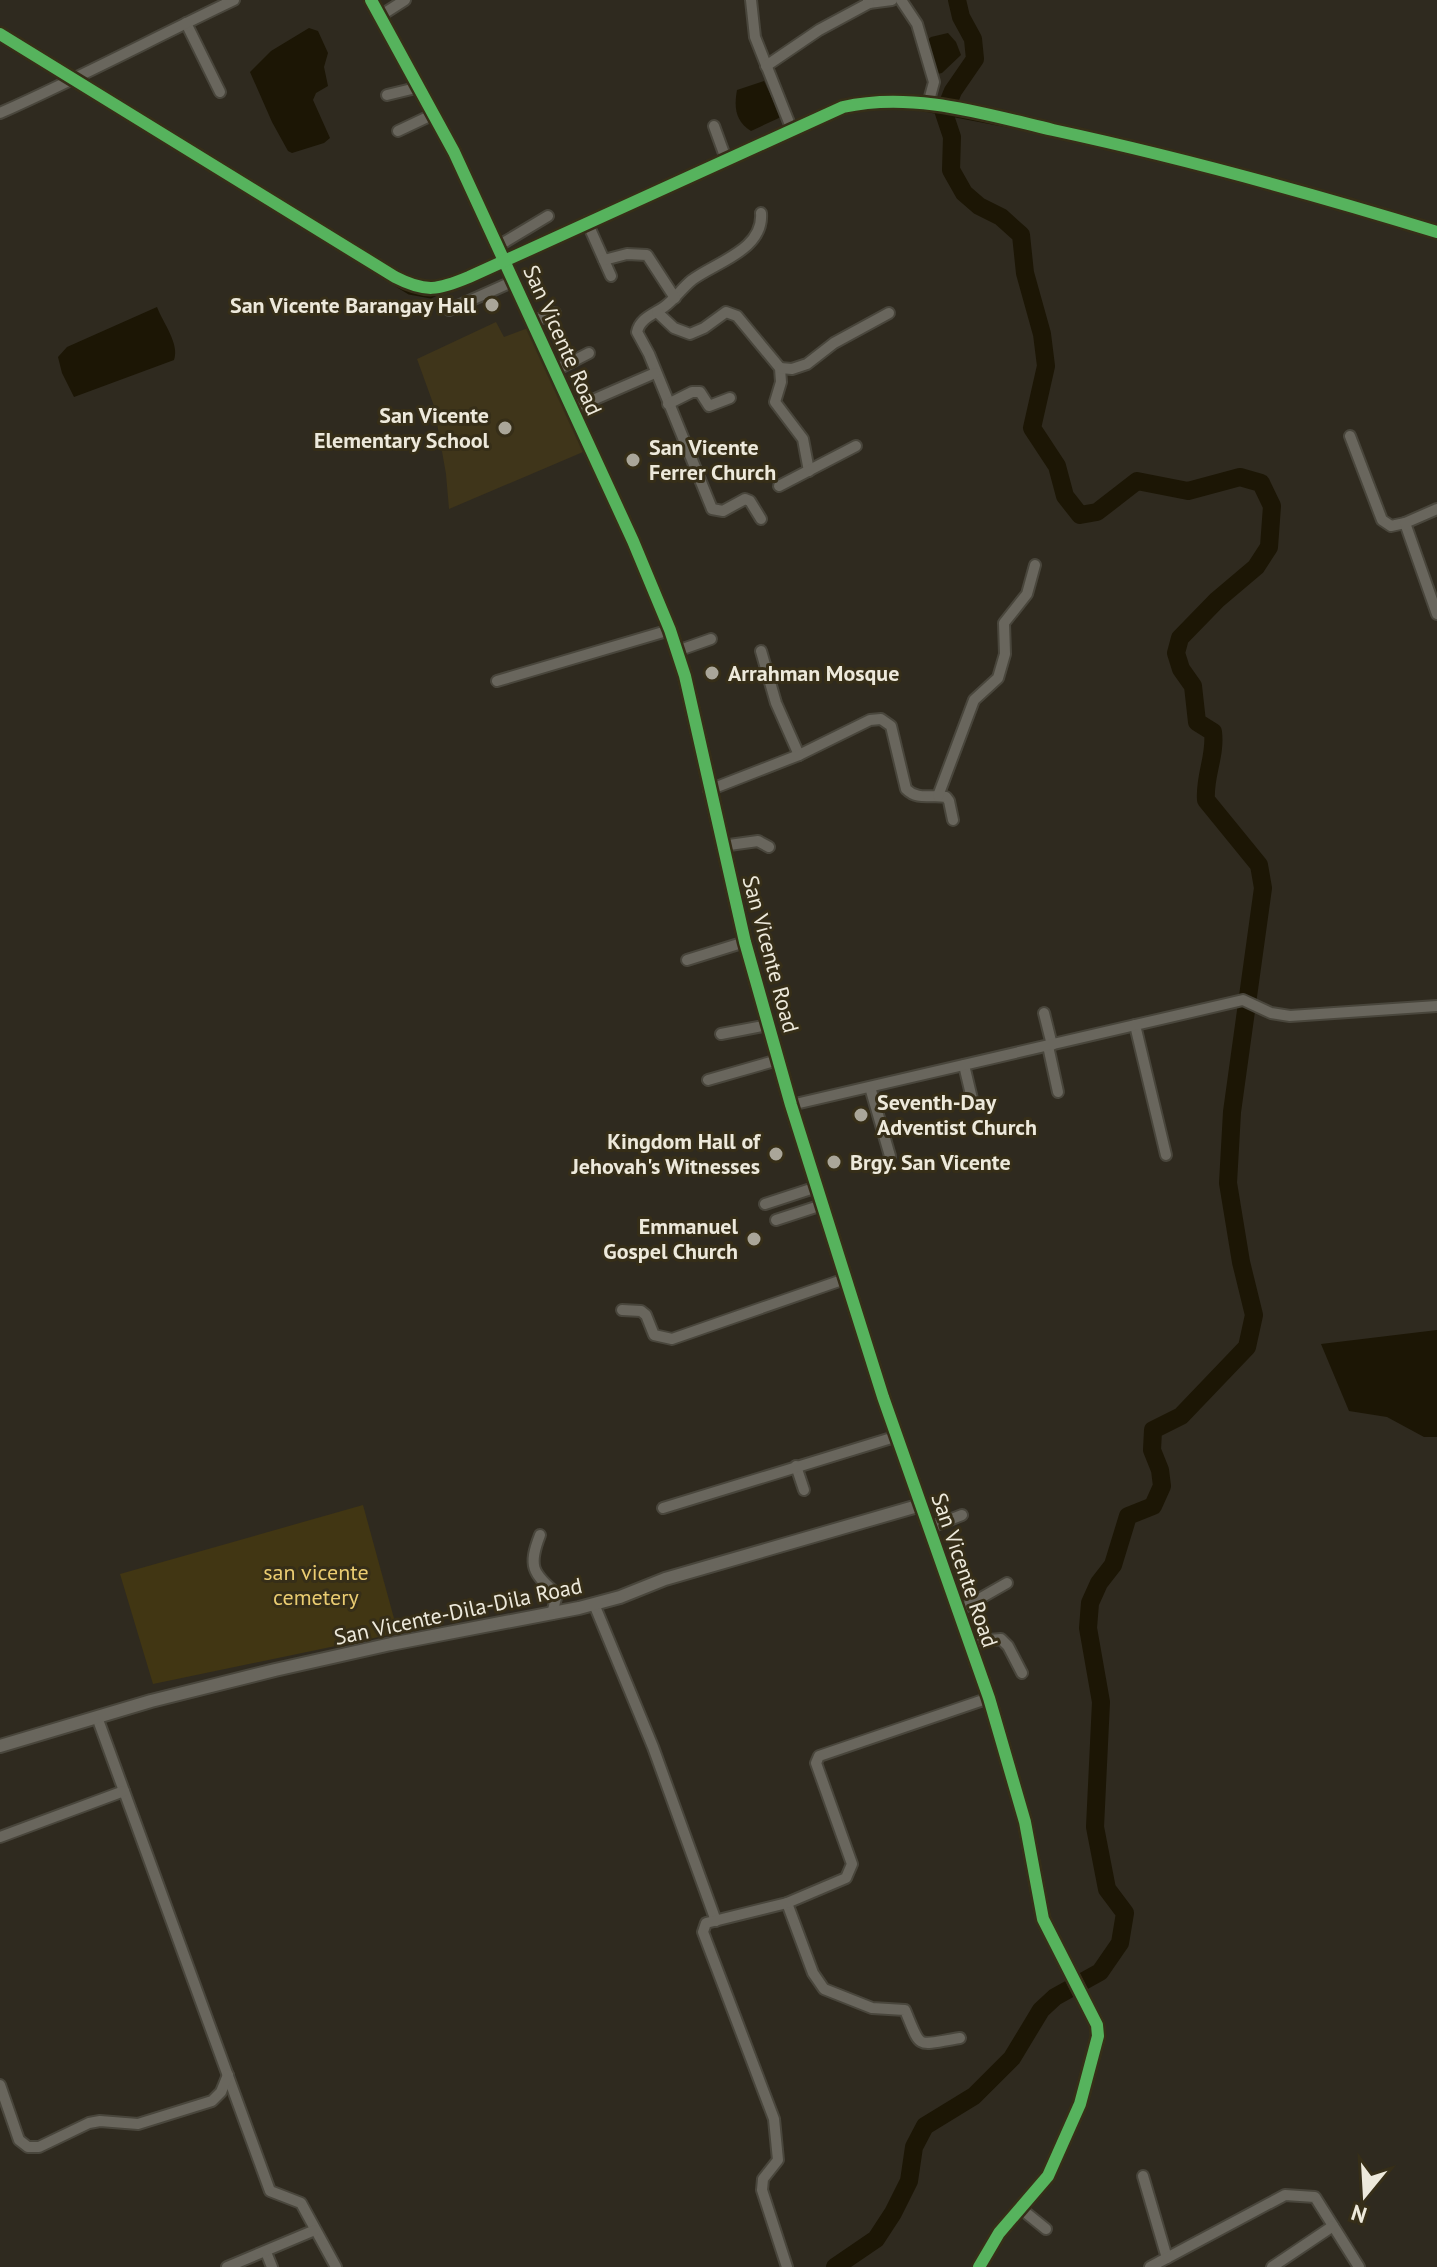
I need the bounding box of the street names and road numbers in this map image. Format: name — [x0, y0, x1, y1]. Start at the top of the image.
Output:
street label: San Vicente Road — [517, 260, 609, 420]
street label: San Vicente Road — [737, 872, 805, 1036]
street label: San Vicente Road — [925, 1489, 1005, 1651]
street label: San Vicente-Dila-Dila Road — [331, 1571, 585, 1651]

